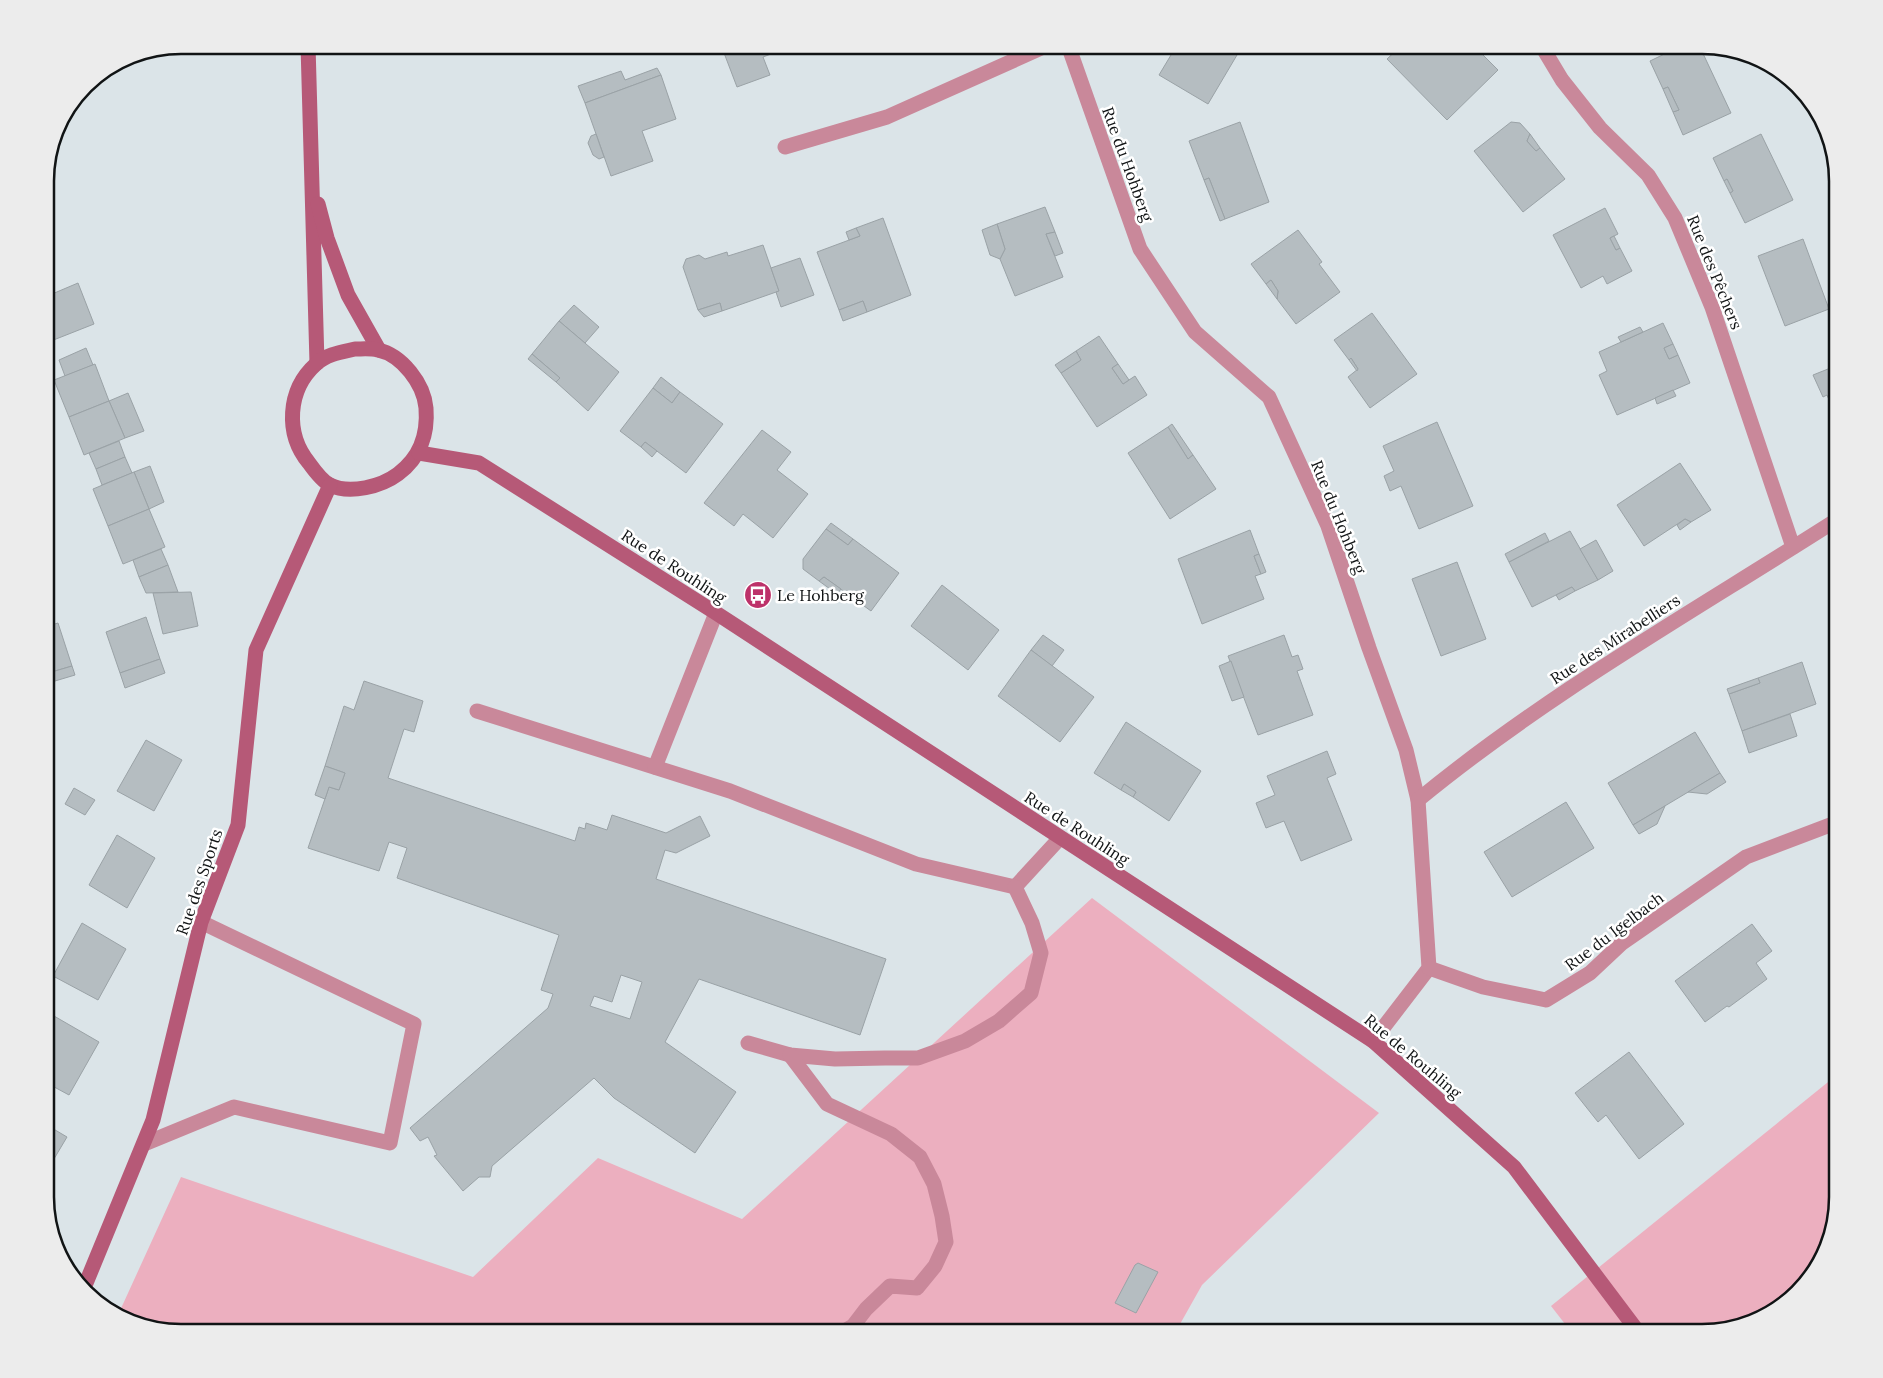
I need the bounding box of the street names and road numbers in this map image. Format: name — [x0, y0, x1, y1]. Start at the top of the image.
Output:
street label: Rue du Hohberg — [1098, 104, 1158, 225]
street label: Rue des Pêchers — [1683, 212, 1747, 332]
street label: Rue du Hohberg — [1307, 457, 1371, 578]
street label: Rue de Rouhling — [618, 525, 731, 608]
street label: Rue des Mirabelliers — [1546, 590, 1684, 688]
street label: Rue de Rouhling — [1021, 787, 1134, 870]
street label: Rue des Sports — [171, 826, 227, 938]
street label: Rue du Igelbach — [1561, 887, 1668, 975]
street label: Rue de Rouhling — [1360, 1010, 1467, 1103]

